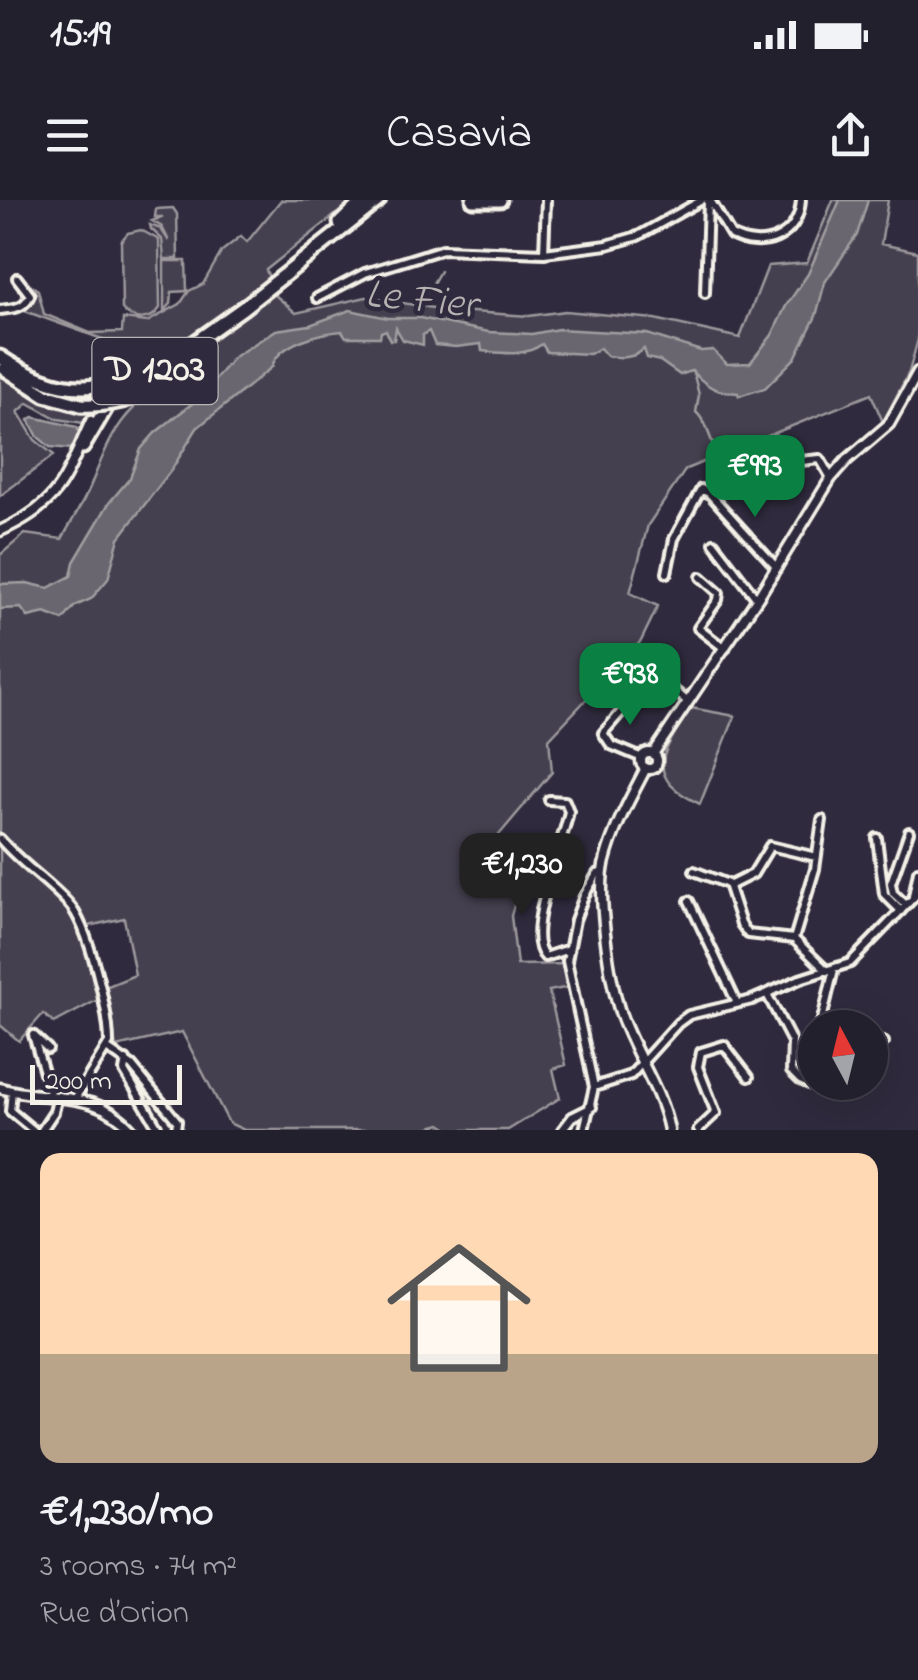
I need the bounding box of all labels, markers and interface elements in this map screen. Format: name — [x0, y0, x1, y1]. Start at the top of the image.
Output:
text: 15:19 — [50, 7, 111, 63]
text: Casavia — [386, 102, 532, 168]
icon: menu — [40, 108, 95, 163]
icon: share — [823, 108, 878, 163]
water label: Le Fier — [362, 265, 485, 338]
road number: D 1203 — [92, 338, 218, 404]
pin: €993 — [696, 435, 814, 520]
text: €993 — [728, 444, 782, 491]
pin: €938 — [571, 643, 689, 728]
text: €938 — [601, 652, 659, 699]
pin: €1,230 — [441, 833, 603, 918]
text: €1,230 — [482, 842, 562, 889]
north arrow — [798, 1010, 888, 1100]
map controls — [798, 1010, 888, 1100]
scale bar — [30, 1060, 182, 1104]
text: 200 m — [45, 1062, 112, 1103]
icon: home — [369, 1218, 549, 1398]
text: €1,230/mo — [40, 1483, 214, 1544]
text: 3 rooms · 74 m² — [40, 1544, 237, 1591]
text: Rue d’Orion — [40, 1591, 189, 1638]

